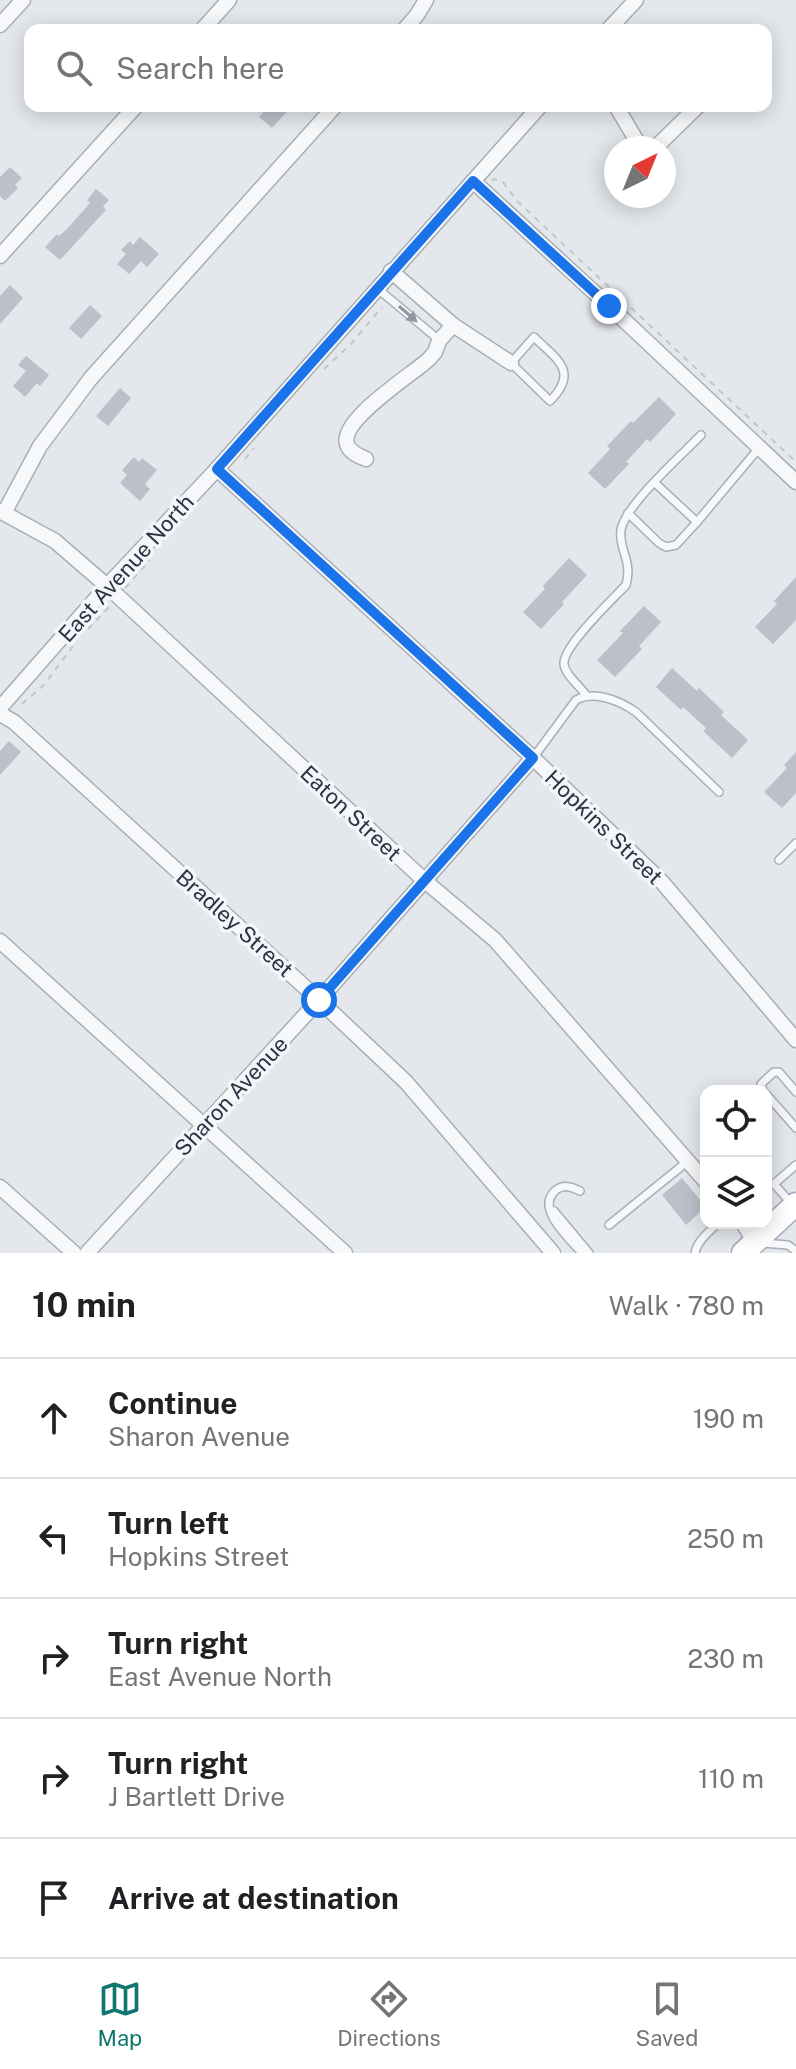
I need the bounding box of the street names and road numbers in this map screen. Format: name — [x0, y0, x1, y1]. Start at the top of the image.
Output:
street label: East Avenue North — [53, 489, 199, 647]
street label: Eaton Street — [295, 760, 407, 866]
street label: Hopkins Street — [540, 764, 668, 890]
street label: Bradley Street — [171, 864, 299, 982]
street label: Sharon Avenue — [169, 1031, 293, 1161]

